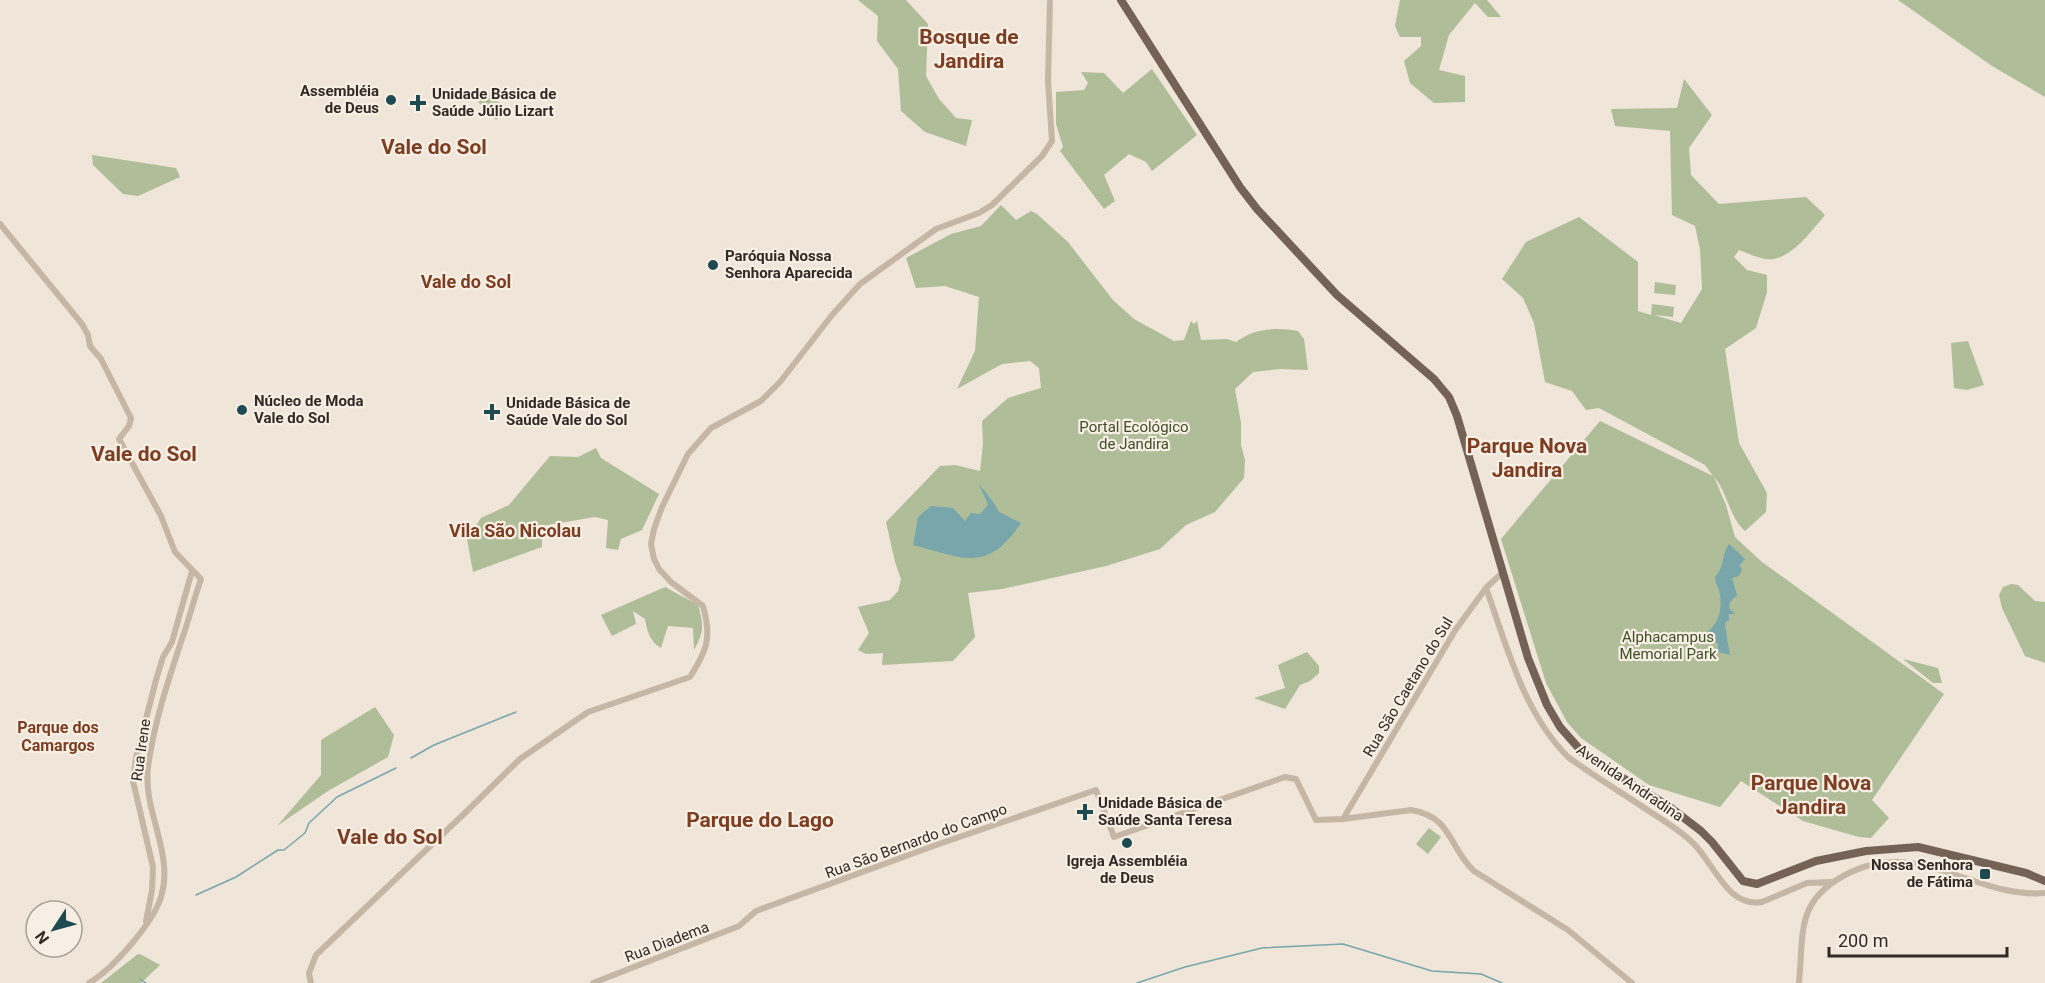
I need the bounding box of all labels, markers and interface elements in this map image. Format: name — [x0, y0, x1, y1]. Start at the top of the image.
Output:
district label: Bosque de Jandira — [919, 25, 1019, 73]
place label: Assembléia de Deus — [300, 82, 379, 117]
place label: Unidade Básica de Saúde Júlio Lizart — [432, 85, 556, 120]
marker: Assembléia de Deus — [384, 93, 398, 107]
marker: Unidade Básica de Saúde Júlio Lizart — [409, 94, 427, 112]
district label: Vale do Sol — [381, 135, 487, 159]
place label: Paróquia Nossa Senhora Aparecida — [725, 247, 853, 282]
marker: Paróquia Nossa Senhora Aparecida — [706, 258, 720, 272]
district label: Vale do Sol — [421, 271, 511, 292]
place label: Núcleo de Moda Vale do Sol — [254, 392, 363, 427]
place label: Unidade Básica de Saúde Vale do Sol — [506, 394, 630, 429]
marker: Núcleo de Moda Vale do Sol — [235, 403, 249, 417]
marker: Unidade Básica de Saúde Vale do Sol — [483, 403, 501, 421]
park label: Portal Ecológico de Jandira — [1079, 418, 1189, 453]
district label: Parque Nova Jandira — [1467, 434, 1587, 482]
district label: Vale do Sol — [91, 442, 197, 466]
district label: Vila São Nicolau — [449, 520, 581, 541]
street label: Rua São Caetano do Sul — [1359, 614, 1457, 760]
park label: Alphacampus Memorial Park — [1619, 628, 1717, 663]
district label: Parque dos Camargos — [17, 718, 99, 755]
street label: Rua Irene — [128, 718, 154, 782]
street label: Avenida Andradina — [1573, 741, 1687, 825]
district label: Parque Nova Jandira — [1751, 771, 1871, 819]
place label: Unidade Básica de Saúde Santa Teresa — [1098, 794, 1232, 829]
street label: Rua São Bernardo do Campo — [823, 800, 1009, 882]
marker: Unidade Básica de Saúde Santa Teresa — [1076, 803, 1094, 821]
district label: Parque do Lago — [686, 808, 834, 832]
district label: Vale do Sol — [337, 825, 443, 849]
marker: Igreja Assembléia de Deus — [1120, 836, 1134, 850]
place label: Igreja Assembléia de Deus — [1066, 852, 1188, 887]
place label: Nossa Senhora de Fátima — [1871, 856, 1973, 891]
marker: Nossa Senhora de Fátima — [1978, 867, 1992, 881]
north arrow — [24, 899, 84, 959]
street label: Rua Diadema — [622, 918, 712, 966]
scale bar — [1829, 920, 2008, 958]
text: N — [31, 927, 53, 948]
text: 200 m — [1838, 930, 1889, 951]

